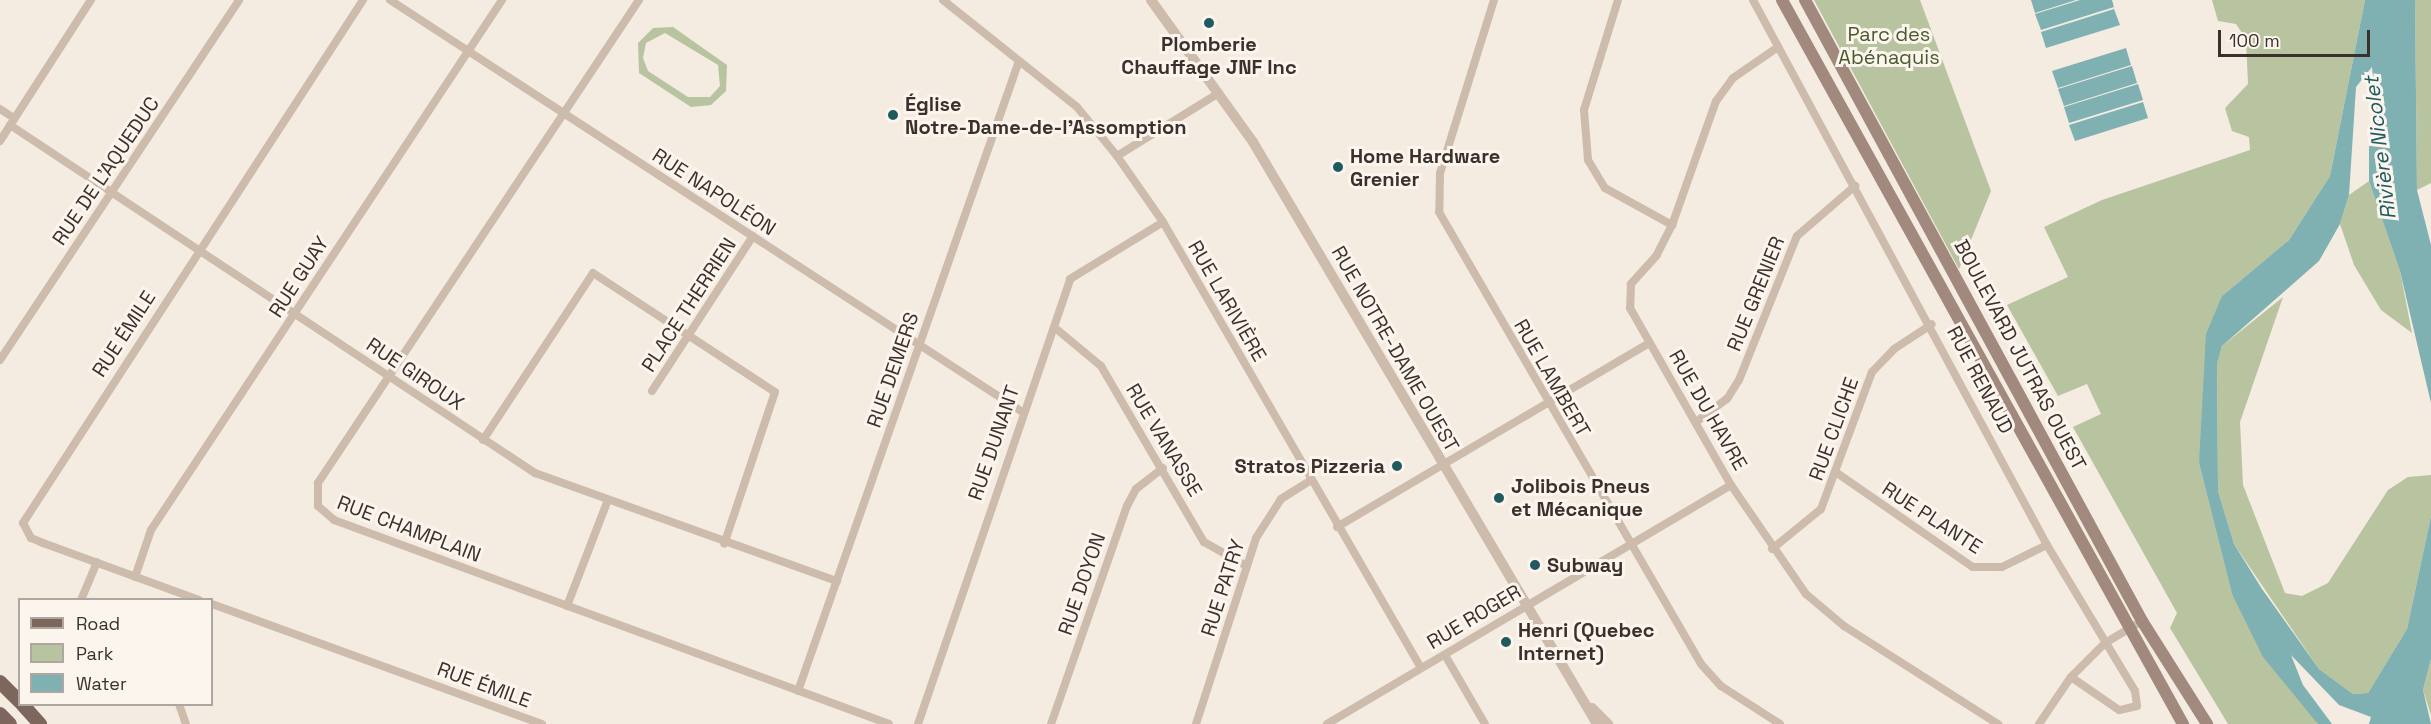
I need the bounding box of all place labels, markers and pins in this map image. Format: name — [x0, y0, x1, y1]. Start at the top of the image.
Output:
marker: Plomberie Chauffage JNF Inc — [1202, 16, 1216, 30]
place label: Plomberie Chauffage JNF Inc — [1121, 33, 1297, 80]
place label: Église Notre-Dame-de-l'Assomption — [905, 92, 1187, 139]
marker: Église Notre-Dame-de-l'Assomption — [886, 108, 900, 122]
place label: Home Hardware Grenier — [1350, 144, 1500, 191]
marker: Home Hardware Grenier — [1331, 160, 1345, 174]
place label: Stratos Pizzeria — [1234, 454, 1385, 478]
marker: Stratos Pizzeria — [1390, 459, 1404, 473]
place label: Jolibois Pneus et Mécanique — [1511, 474, 1650, 521]
marker: Jolibois Pneus et Mécanique — [1492, 491, 1506, 505]
place label: Subway — [1547, 553, 1623, 577]
marker: Subway — [1528, 558, 1542, 572]
place label: Henri (Quebec Internet) — [1518, 618, 1654, 665]
marker: Henri (Quebec Internet) — [1499, 635, 1513, 649]

